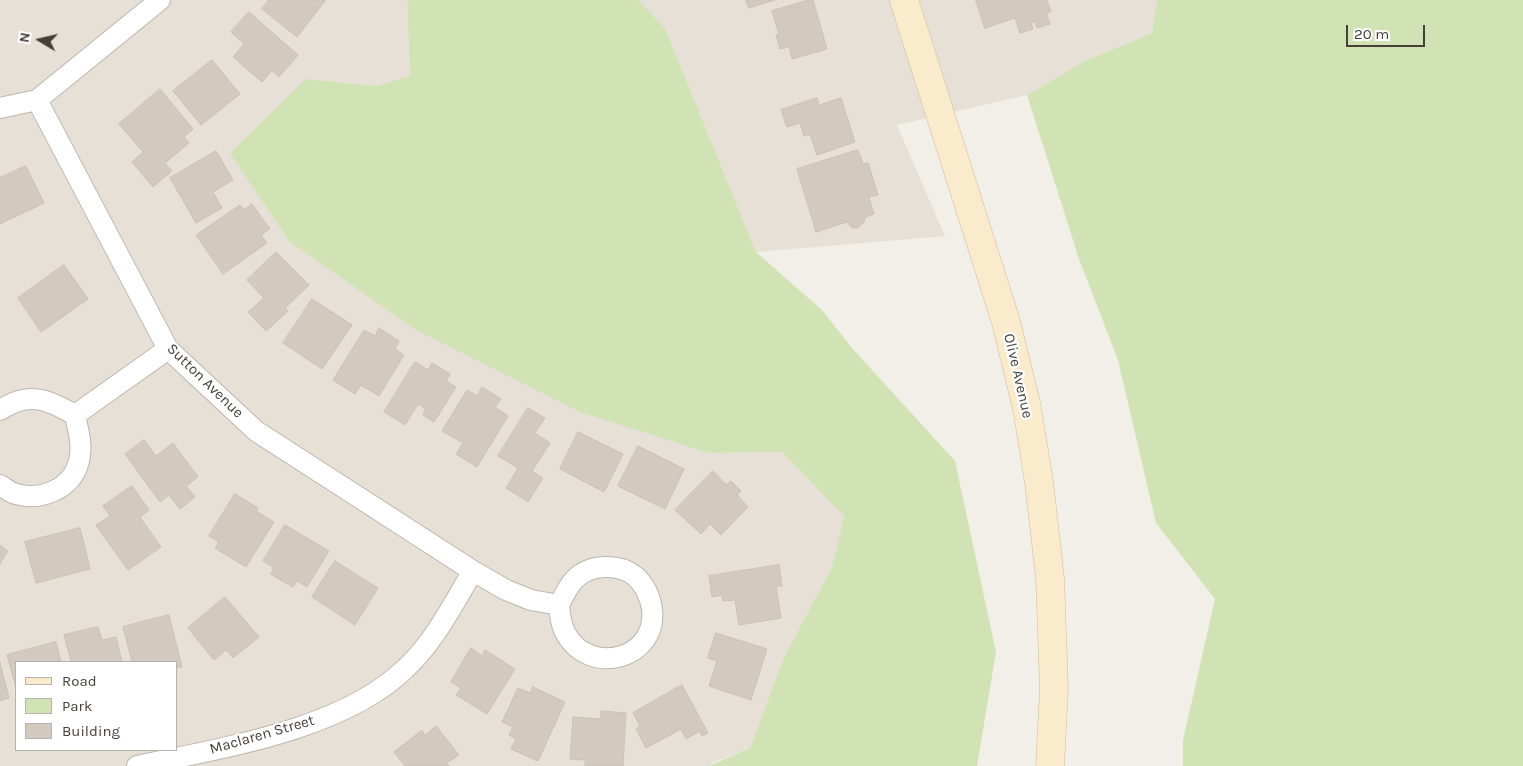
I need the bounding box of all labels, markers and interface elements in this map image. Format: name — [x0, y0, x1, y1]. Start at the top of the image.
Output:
north arrow — [15, 15, 65, 65]
scale bar — [1348, 15, 1427, 47]
text: 20 m — [1354, 25, 1389, 43]
text: N — [16, 31, 34, 44]
street label: Olive Avenue — [999, 332, 1037, 420]
street label: Sutton Avenue — [163, 340, 247, 422]
legend — [15, 661, 178, 751]
text: Road — [62, 672, 97, 690]
text: Park — [62, 697, 92, 715]
street label: Maclaren Street — [208, 711, 316, 759]
text: Building — [62, 722, 120, 740]

